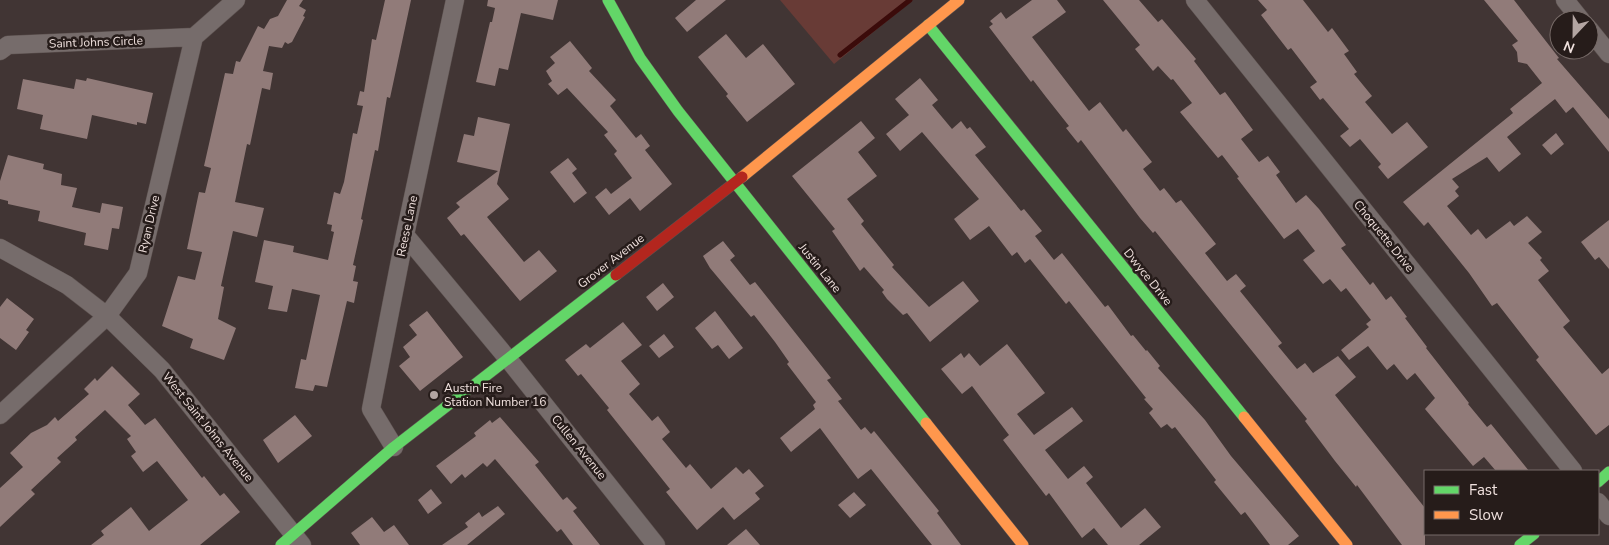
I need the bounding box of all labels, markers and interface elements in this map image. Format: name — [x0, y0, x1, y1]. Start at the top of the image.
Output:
north arrow — [1549, 10, 1599, 60]
street label: Saint Johns Circle — [49, 32, 143, 52]
text: N — [1561, 36, 1578, 57]
street label: Ryan Drive — [135, 194, 163, 254]
street label: Reese Lane — [393, 194, 421, 258]
street label: Choquette Drive — [1350, 197, 1418, 275]
street label: Grover Avenue — [574, 230, 648, 292]
street label: Justin Lane — [794, 239, 845, 296]
street label: Dwyce Drive — [1120, 245, 1176, 309]
street label: West Saint Johns Avenue — [159, 369, 257, 485]
place label: Austin Fire Station Number 16 — [444, 380, 547, 410]
marker: Austin Fire Station Number 16 — [428, 389, 440, 401]
street label: Cullen Avenue — [548, 411, 610, 483]
legend — [1424, 470, 1599, 535]
text: Fast — [1469, 480, 1498, 500]
text: Slow — [1469, 505, 1504, 525]

